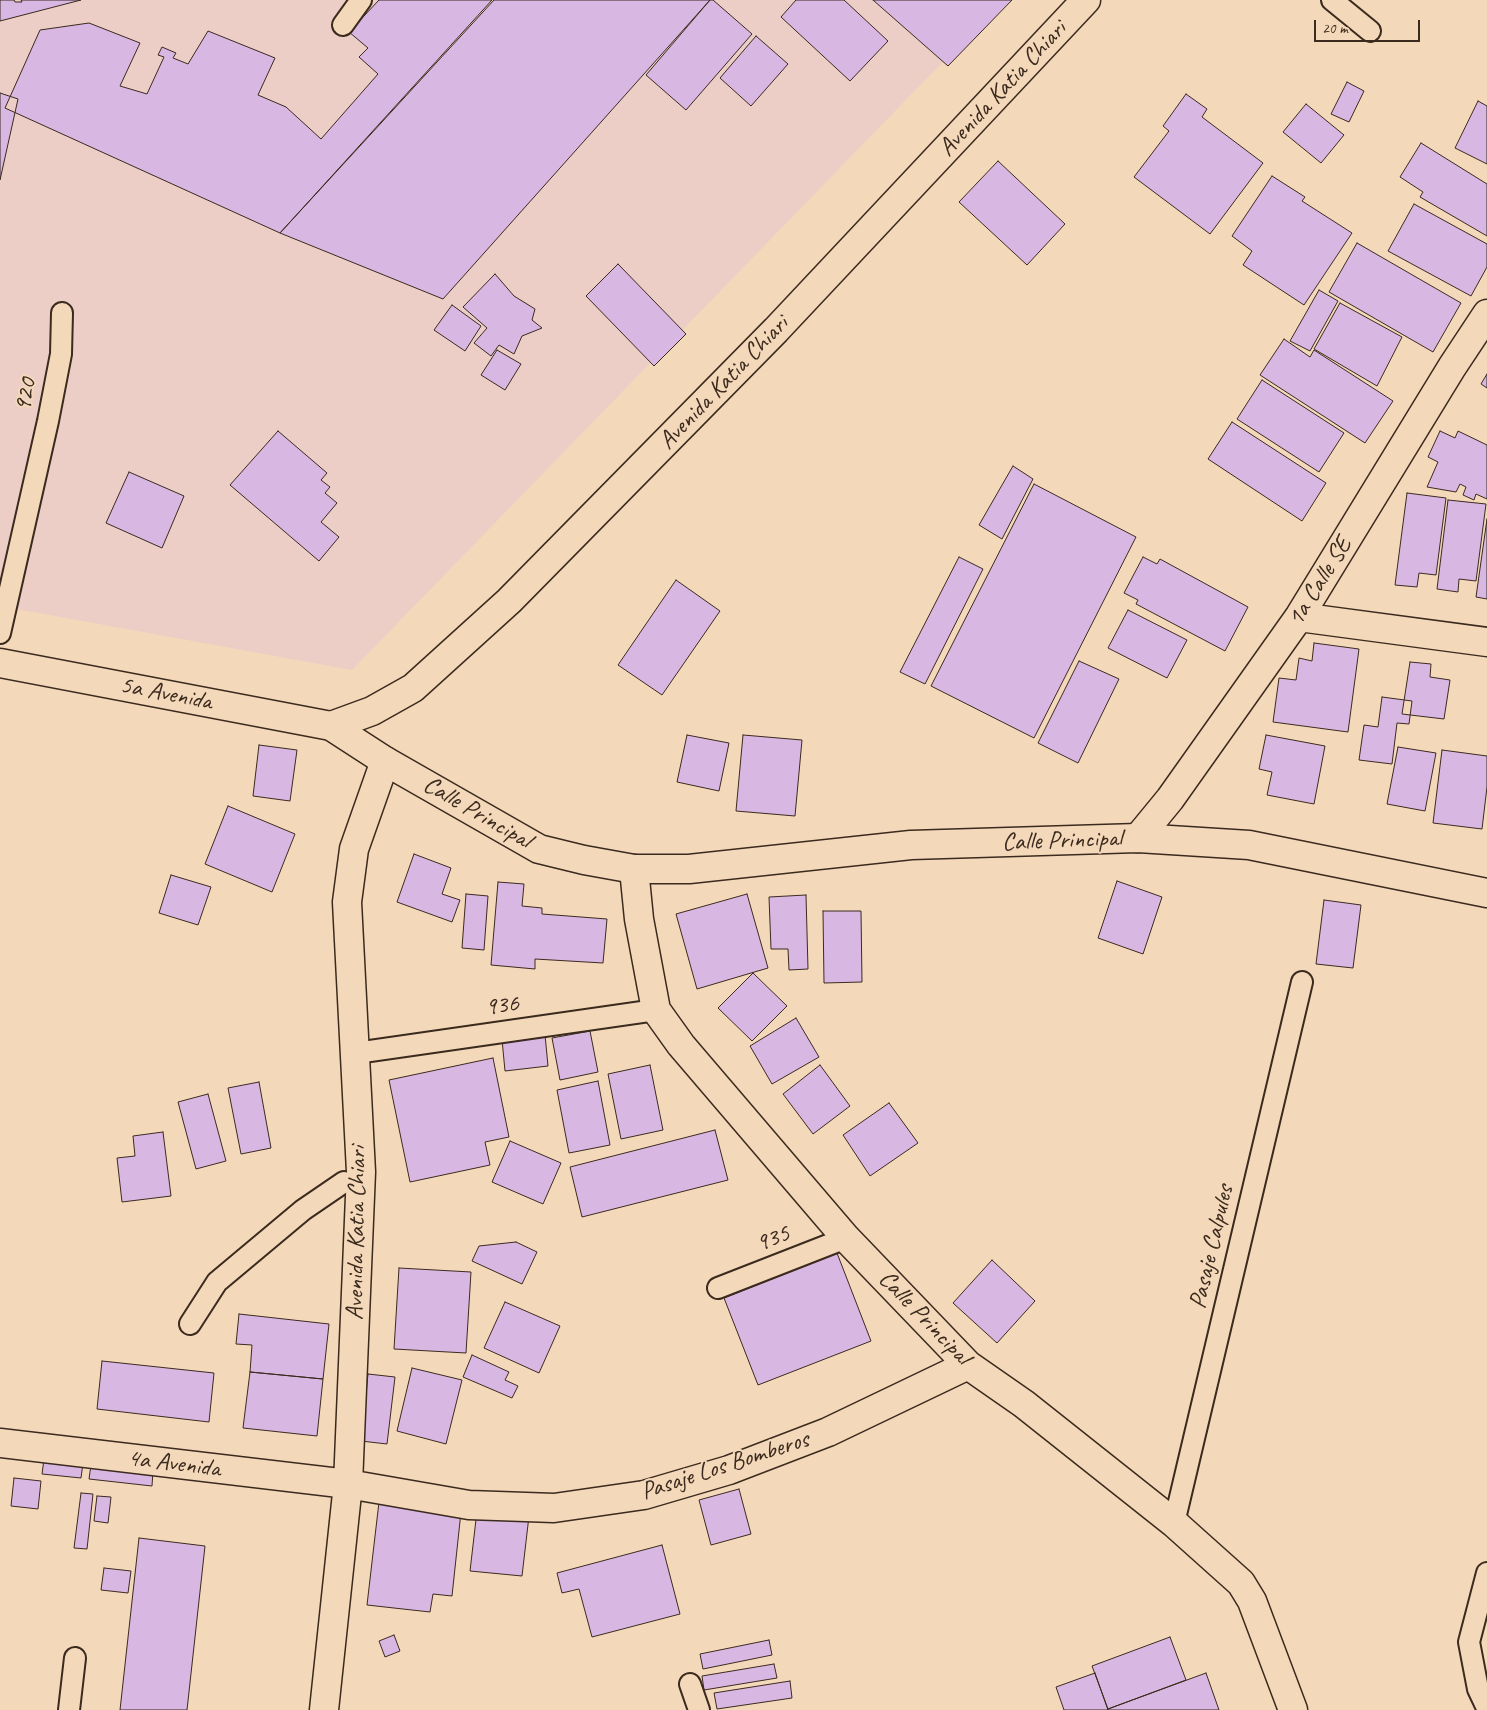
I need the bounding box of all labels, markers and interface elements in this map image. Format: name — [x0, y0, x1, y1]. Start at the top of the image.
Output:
scale bar — [1317, 10, 1423, 42]
street label: Avenida Katia Chiari — [933, 15, 1073, 163]
text: 20 m — [1322, 19, 1348, 38]
street label: Avenida Katia Chiari — [653, 310, 795, 456]
street label: 920 — [8, 376, 44, 414]
street label: 1a Calle SE — [1281, 532, 1359, 632]
street label: 5a Avenida — [117, 670, 215, 718]
street label: Calle Principal — [418, 770, 536, 856]
street label: Calle Principal — [1002, 824, 1122, 858]
street label: 936 — [483, 989, 521, 1023]
street label: Avenida Katia Chiari — [340, 1146, 374, 1320]
street label: Pasaje Calpules — [1183, 1182, 1241, 1312]
street label: 935 — [752, 1219, 794, 1259]
street label: Calle Principal — [872, 1264, 976, 1372]
street label: Pasaje Los Bomberos — [637, 1425, 813, 1507]
street label: 4a Avenida — [126, 1443, 222, 1485]

